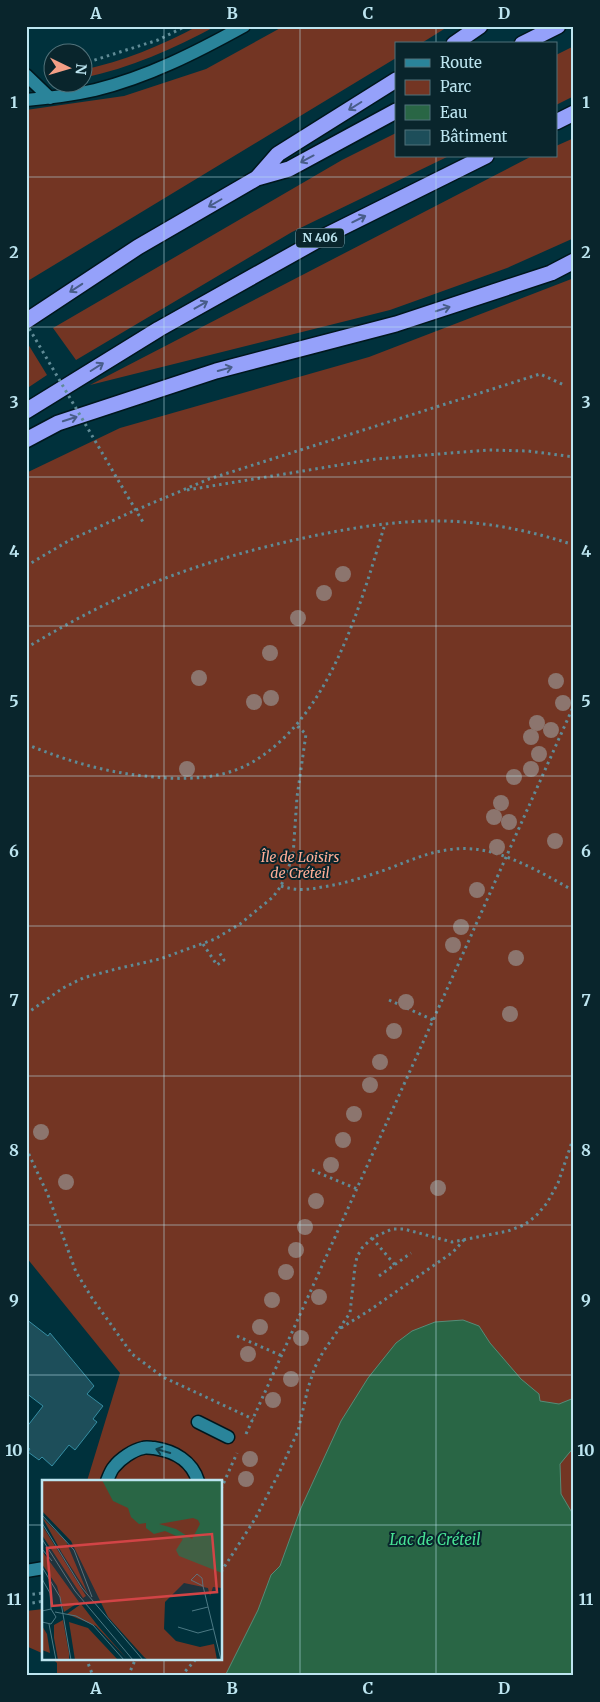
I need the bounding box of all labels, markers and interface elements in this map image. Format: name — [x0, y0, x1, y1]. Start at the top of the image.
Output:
text: A — [89, 3, 102, 23]
text: B — [226, 3, 238, 23]
text: C — [363, 3, 373, 23]
text: D — [498, 3, 510, 23]
north arrow — [42, 42, 92, 92]
legend — [395, 42, 558, 158]
text: Route — [440, 53, 482, 72]
text: N — [72, 63, 90, 75]
text: Parc — [440, 77, 472, 96]
text: 1 — [10, 92, 18, 112]
text: 1 — [582, 92, 590, 112]
one-way arrow — [348, 101, 362, 111]
text: Eau — [440, 103, 467, 122]
text: Bâtiment — [440, 127, 508, 146]
one-way arrow — [300, 155, 315, 164]
one-way arrow — [207, 198, 222, 208]
one-way arrow — [351, 214, 366, 223]
road number: N 406 — [296, 228, 344, 248]
text: 2 — [9, 242, 19, 262]
text: 2 — [581, 242, 591, 262]
one-way arrow — [70, 283, 84, 293]
one-way arrow — [194, 300, 208, 310]
one-way arrow — [434, 303, 450, 313]
one-way arrow — [90, 362, 104, 372]
one-way arrow — [216, 364, 232, 373]
text: 3 — [9, 392, 19, 412]
text: 3 — [581, 392, 591, 412]
one-way arrow — [62, 413, 78, 423]
text: 4 — [9, 541, 19, 561]
text: 4 — [581, 541, 591, 561]
text: 5 — [9, 691, 19, 711]
text: 5 — [581, 691, 591, 711]
text: 6 — [9, 841, 19, 861]
text: 6 — [581, 841, 591, 861]
park label: Île de Loisirs de Créteil — [261, 848, 339, 882]
text: 7 — [9, 990, 19, 1010]
text: 7 — [581, 990, 591, 1010]
text: 8 — [9, 1140, 19, 1160]
text: 8 — [581, 1140, 591, 1160]
text: 9 — [9, 1290, 19, 1310]
text: 9 — [581, 1290, 591, 1310]
text: 10 — [5, 1440, 23, 1460]
text: 10 — [577, 1440, 595, 1460]
one-way arrow — [156, 1446, 172, 1455]
inset map — [42, 1480, 222, 1660]
water label: Lac de Créteil — [389, 1530, 481, 1549]
text: 11 — [7, 1589, 22, 1609]
text: 11 — [579, 1589, 594, 1609]
text: A — [89, 1678, 102, 1698]
text: B — [226, 1678, 238, 1698]
text: C — [363, 1678, 373, 1698]
text: D — [498, 1678, 510, 1698]

